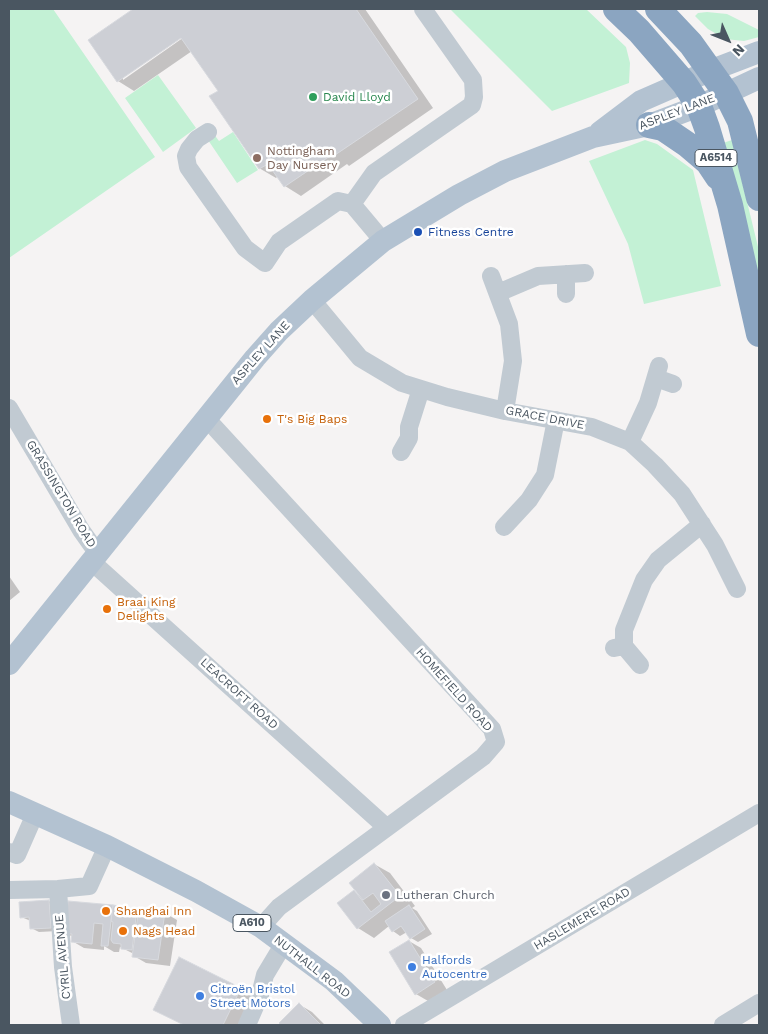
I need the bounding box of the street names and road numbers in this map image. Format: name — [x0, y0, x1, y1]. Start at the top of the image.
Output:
street label: ASPLEY LANE — [637, 91, 717, 133]
road number: A6514 — [695, 150, 737, 167]
street label: ASPLEY LANE — [229, 318, 293, 388]
street label: GRACE DRIVE — [504, 403, 586, 433]
street label: GRASSINGTON ROAD — [23, 438, 99, 550]
street label: HOMEFIELD ROAD — [413, 645, 495, 735]
street label: LEACROFT ROAD — [197, 655, 281, 733]
street label: HASLEMERE ROAD — [531, 885, 633, 953]
street label: CYRIL AVENUE — [52, 914, 74, 1000]
road number: A610 — [233, 914, 271, 931]
street label: NUTHALL ROAD — [271, 933, 353, 1001]

